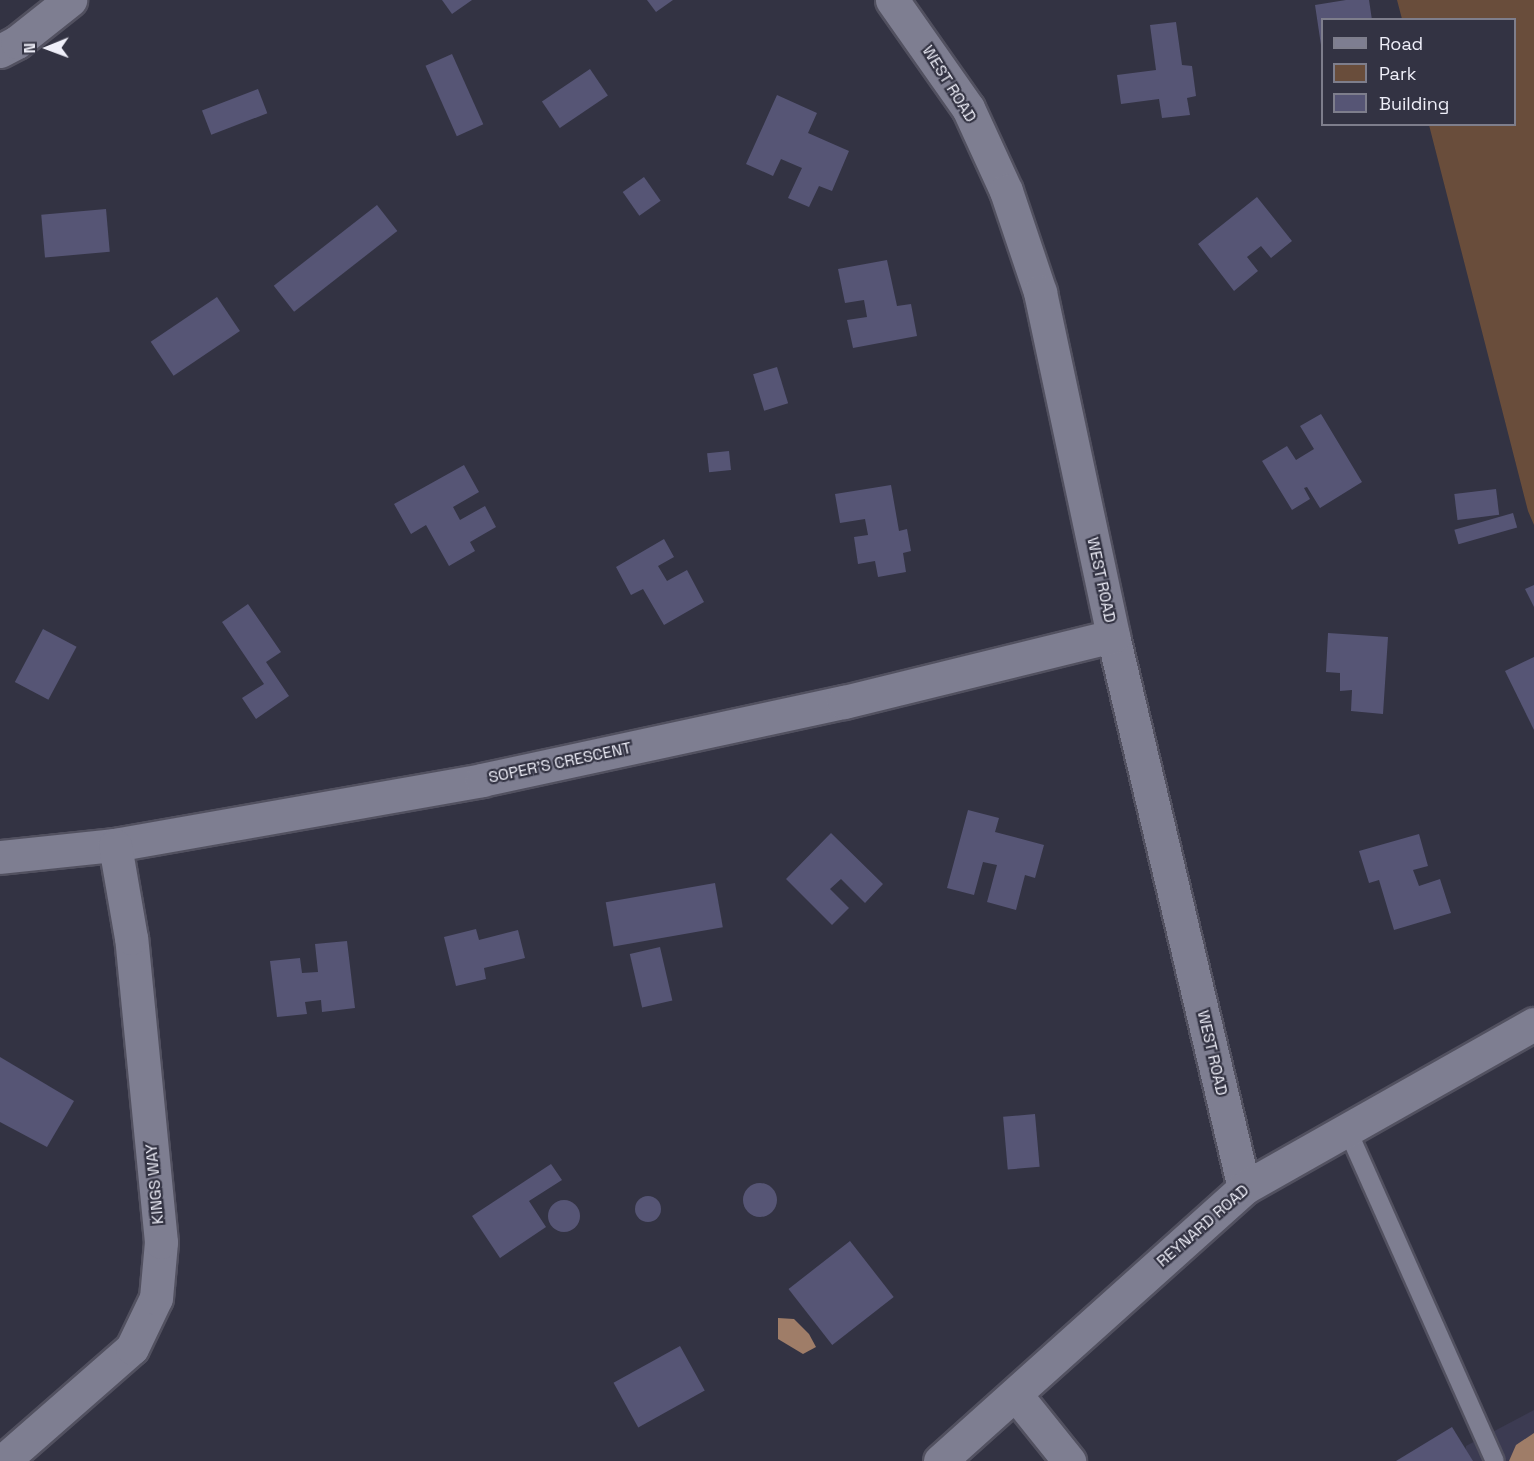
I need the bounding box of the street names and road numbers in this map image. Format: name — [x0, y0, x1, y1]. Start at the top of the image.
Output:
street label: WEST ROAD — [918, 42, 980, 126]
street label: WEST ROAD — [1083, 535, 1119, 625]
street label: SOPER'S CRESCENT — [487, 738, 633, 788]
street label: WEST ROAD — [1193, 1008, 1231, 1098]
street label: KINGS WAY — [142, 1143, 168, 1225]
street label: REYNARD ROAD — [1153, 1181, 1253, 1271]

